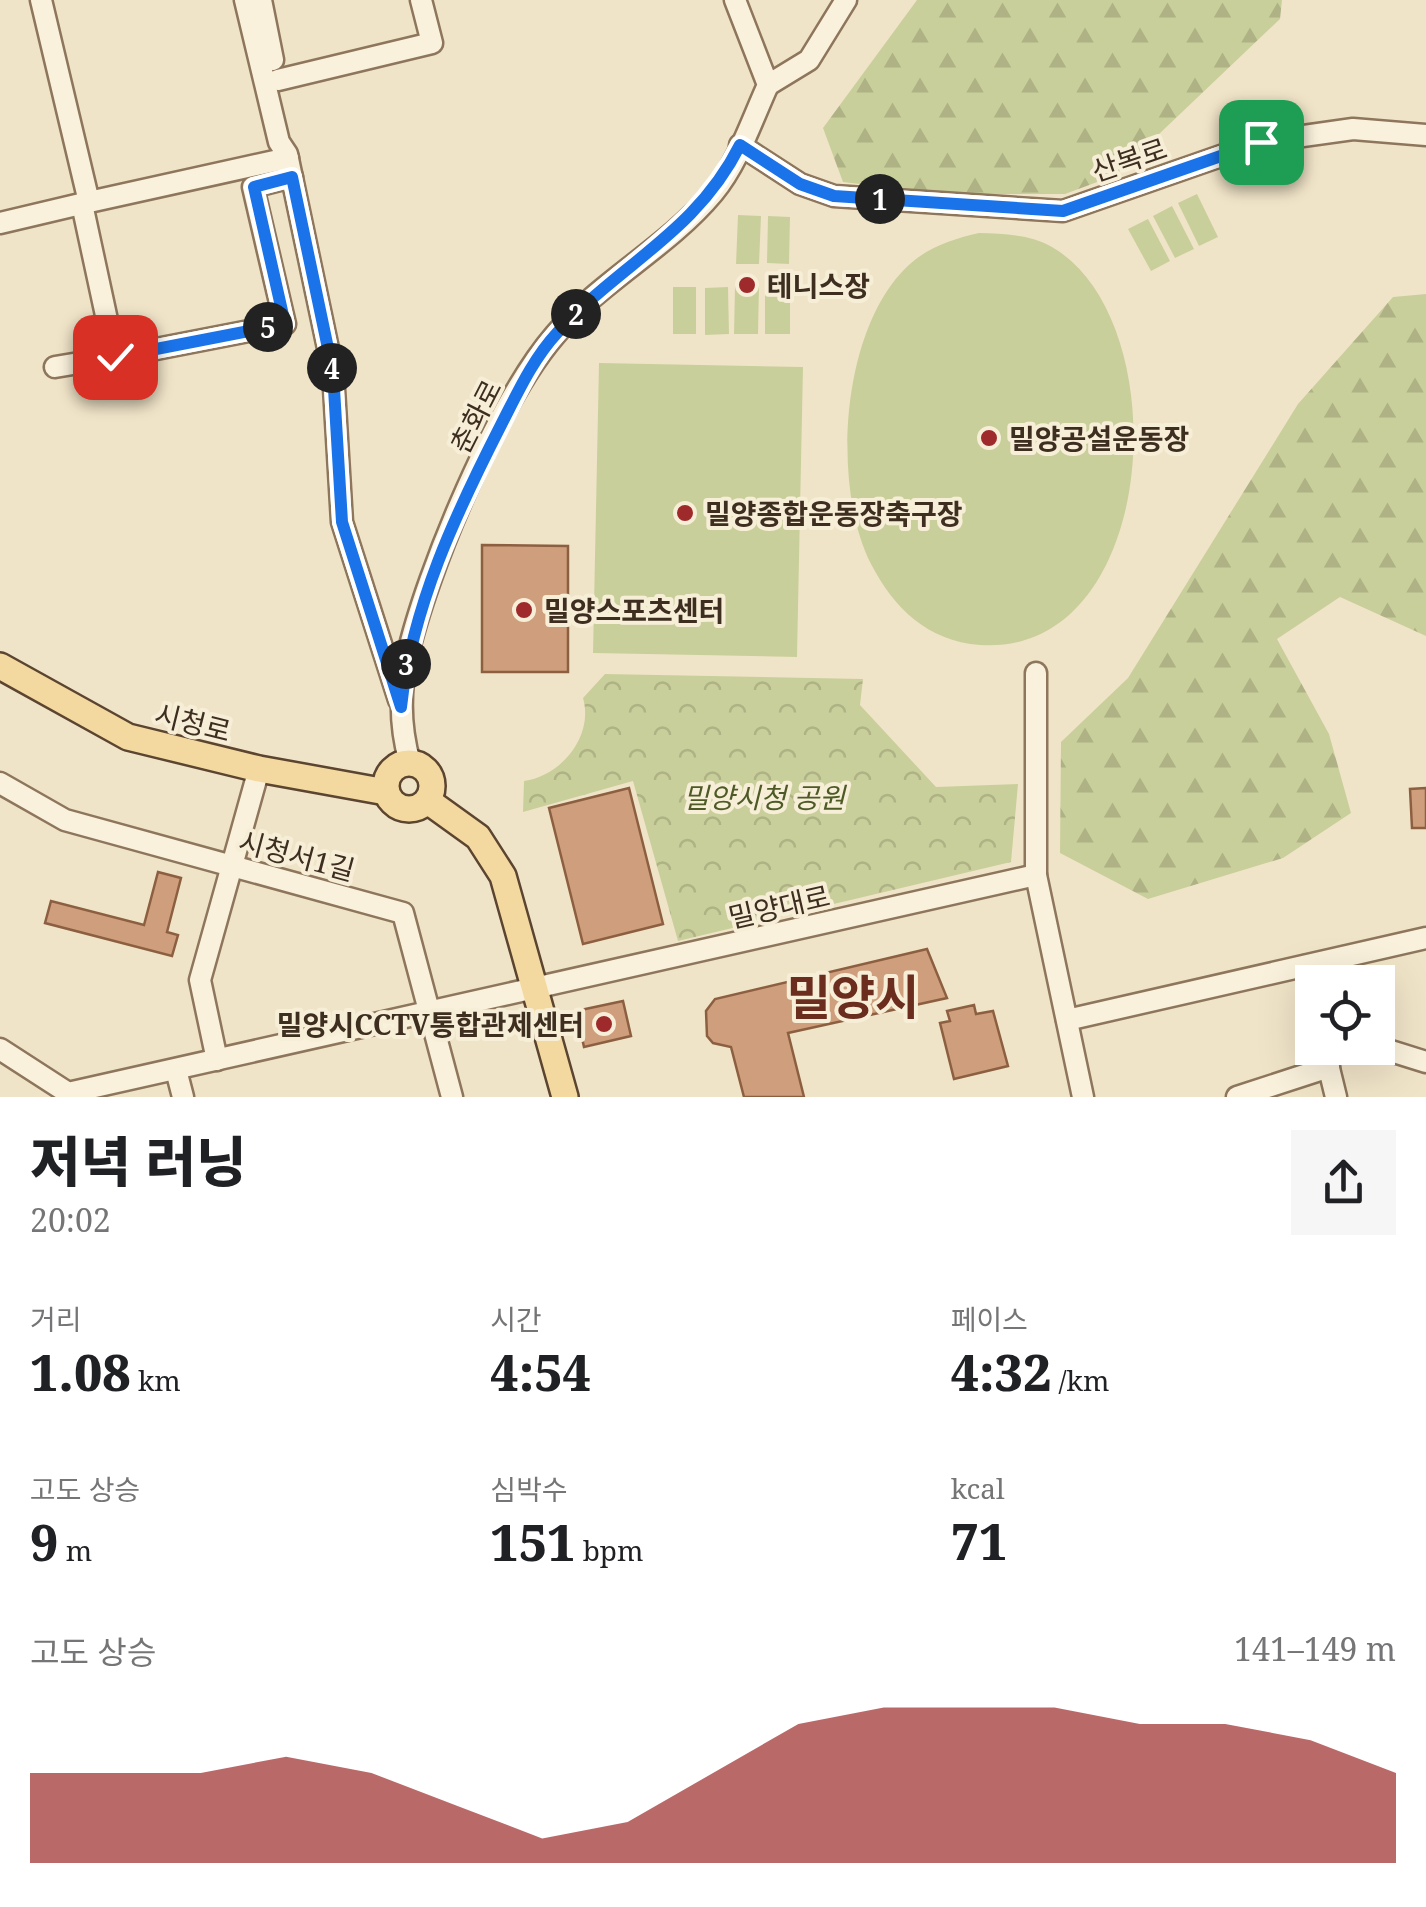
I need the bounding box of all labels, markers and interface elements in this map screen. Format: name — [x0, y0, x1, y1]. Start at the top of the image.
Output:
pin — [1219, 100, 1304, 185]
icon: arrive — [1234, 115, 1289, 170]
street label: 산복로 — [1086, 128, 1172, 190]
pin: 1 — [855, 174, 905, 224]
text: 1 — [872, 180, 888, 218]
place label: 테니스장 — [767, 266, 870, 304]
marker: 테니스장 — [736, 274, 758, 296]
pin: 2 — [551, 289, 601, 339]
text: 2 — [568, 295, 584, 333]
pin: 5 — [243, 302, 293, 352]
text: 5 — [260, 308, 276, 346]
pin — [73, 315, 158, 400]
icon: check — [88, 330, 143, 385]
pin: 4 — [307, 343, 357, 393]
text: 4 — [324, 349, 340, 387]
street label: 춘화로 — [441, 373, 509, 459]
place label: 밀양공설운동장 — [1009, 419, 1189, 457]
marker: 밀양공설운동장 — [978, 427, 1000, 449]
place label: 밀양종합운동장축구장 — [705, 494, 963, 532]
marker: 밀양종합운동장축구장 — [674, 502, 696, 524]
place label: 밀양스포츠센터 — [544, 591, 724, 629]
marker: 밀양스포츠센터 — [513, 599, 535, 621]
pin: 3 — [381, 639, 431, 689]
text: 3 — [398, 645, 414, 683]
street label: 시청로 — [151, 694, 235, 750]
park label: 밀양시청 공원 — [683, 778, 847, 816]
street label: 시청서1길 — [235, 821, 359, 889]
street label: 밀양대로 — [725, 876, 833, 936]
district label: 밀양시 — [787, 964, 919, 1029]
map controls — [1295, 965, 1395, 1065]
button: locate — [1295, 965, 1395, 1065]
place label: 밀양시CCTV통합관제센터 — [277, 1005, 584, 1043]
marker: 밀양시CCTV통합관제센터 — [593, 1013, 615, 1035]
text: 저녁 러닝 — [30, 1123, 247, 1198]
button: share — [1291, 1130, 1396, 1235]
text: 20:02 — [30, 1198, 111, 1241]
text: 거리 — [30, 1300, 82, 1338]
text: 시간 — [490, 1300, 542, 1338]
text: 페이스 — [951, 1300, 1028, 1338]
text: 1.08 — [30, 1338, 131, 1406]
text: 4:54 — [490, 1338, 591, 1406]
text: 4:32 — [951, 1338, 1051, 1406]
text: km — [131, 1361, 181, 1399]
text: /km — [1051, 1361, 1109, 1399]
text: kcal — [951, 1469, 1005, 1507]
text: 고도 상승 — [30, 1470, 140, 1508]
text: 심박수 — [490, 1470, 568, 1508]
text: 71 — [951, 1507, 1007, 1575]
text: 9 — [30, 1508, 58, 1576]
text: 151 — [490, 1508, 575, 1576]
text: m — [58, 1531, 92, 1569]
text: bpm — [575, 1531, 644, 1569]
text: 141–149 m — [1234, 1627, 1396, 1670]
text: 고도 상승 — [30, 1630, 156, 1673]

